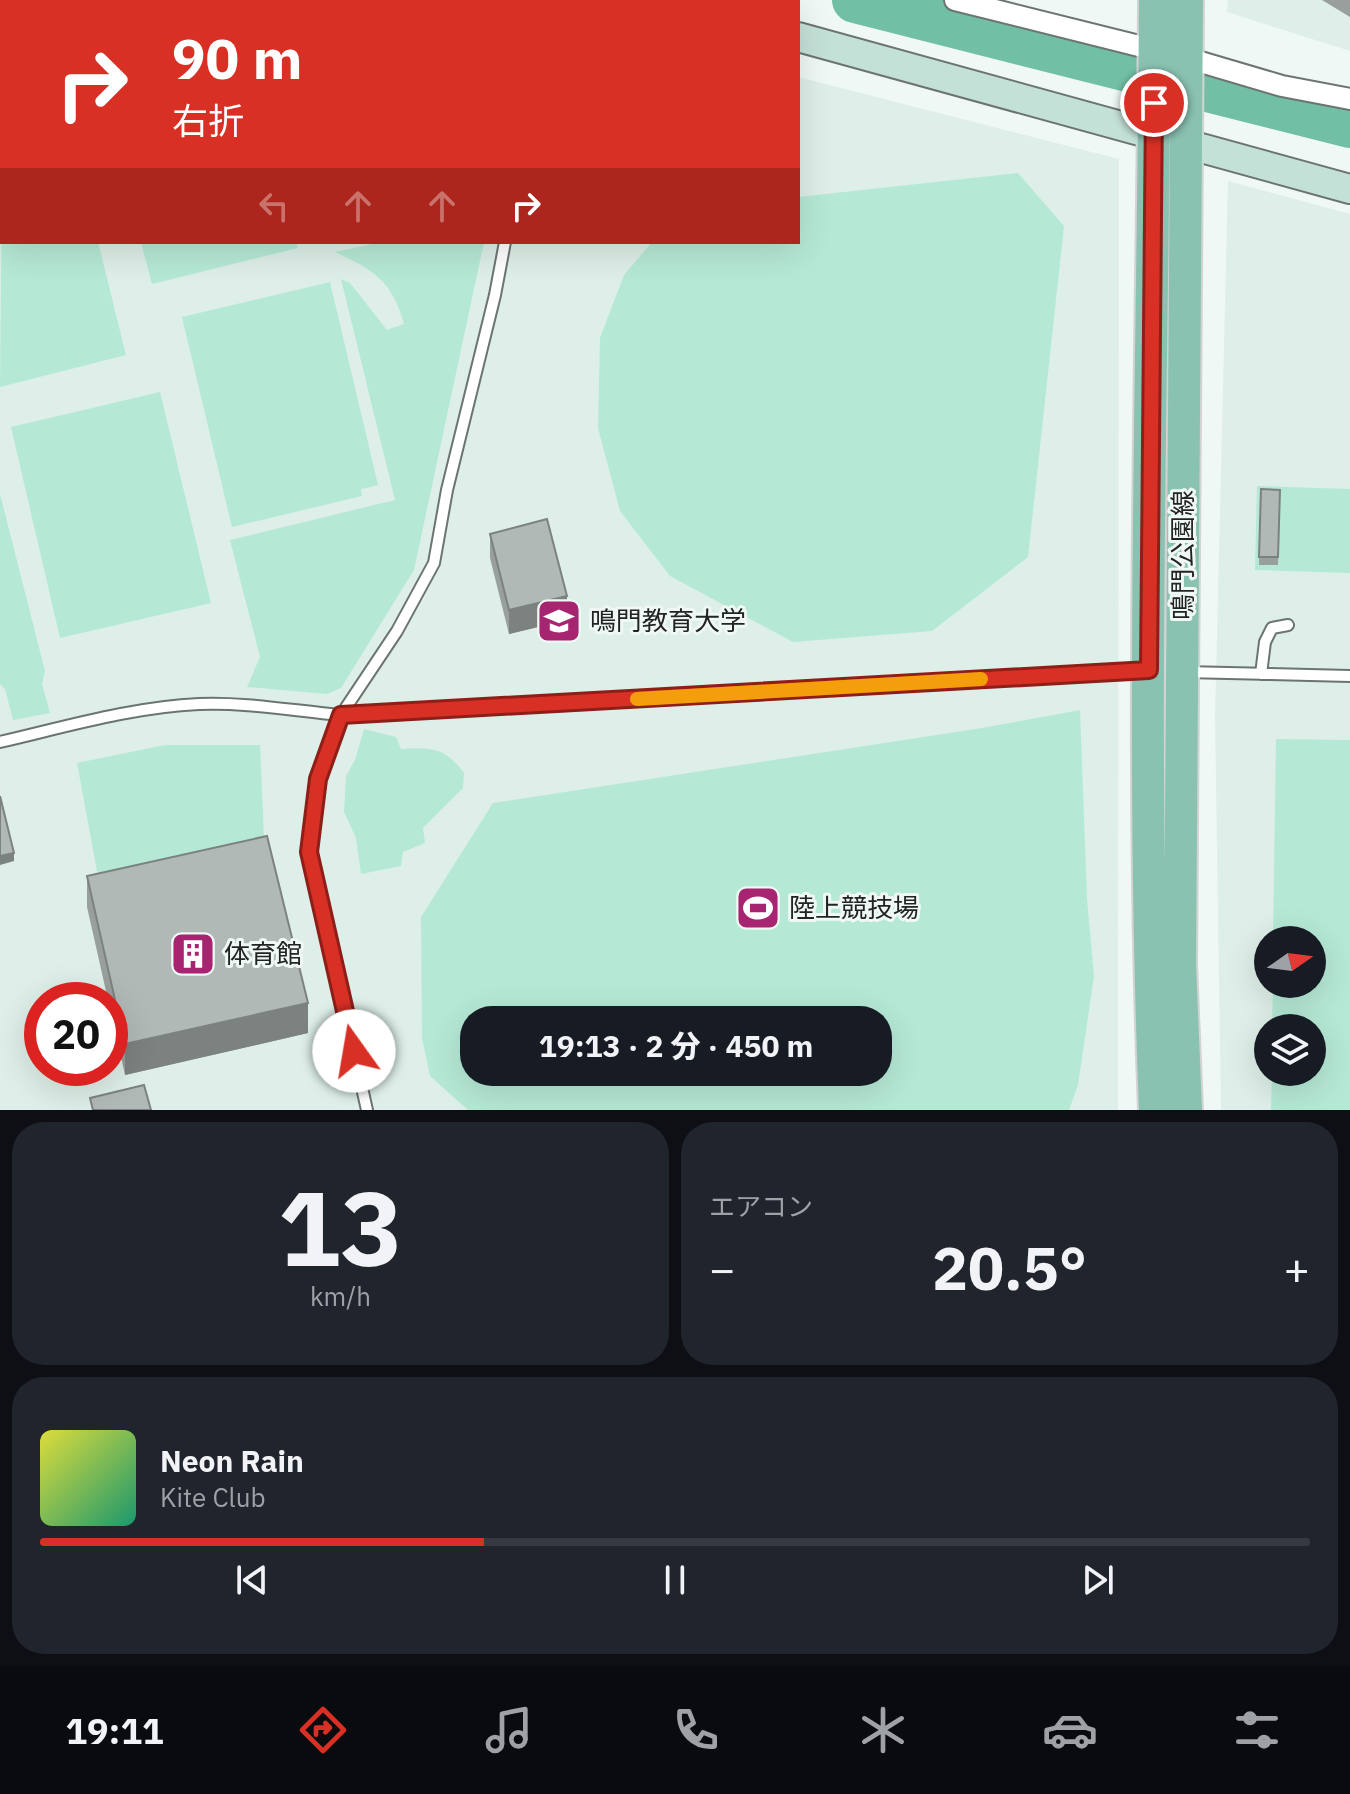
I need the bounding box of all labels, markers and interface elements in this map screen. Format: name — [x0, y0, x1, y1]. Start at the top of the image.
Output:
text: 90 m — [172, 22, 302, 94]
icon: right — [40, 32, 144, 136]
pin — [1120, 69, 1188, 137]
icon: arrive — [1132, 81, 1176, 125]
text: 右折 — [172, 97, 244, 144]
icon: left — [252, 184, 296, 228]
icon: ahead — [336, 184, 380, 228]
icon: ahead — [420, 184, 464, 228]
icon: right — [504, 184, 548, 228]
street label: 鳴門公園線 — [1165, 490, 1199, 620]
school or university icon: 鳴門教育大学 — [535, 597, 583, 645]
place label: 鳴門教育大学 — [590, 603, 746, 637]
sports icon: 陸上競技場 — [734, 884, 782, 932]
place label: 陸上競技場 — [789, 890, 919, 924]
north arrow — [1254, 926, 1326, 998]
map controls — [1254, 926, 1326, 1086]
building icon: 体育館 — [169, 930, 217, 978]
place label: 体育館 — [224, 936, 302, 970]
speed limit sign: 20 — [24, 982, 128, 1086]
position arrow — [312, 1009, 396, 1093]
button: layers — [1254, 1014, 1326, 1086]
text: 19:13 · 2 分 · 450 m — [539, 1026, 813, 1065]
text: 13 — [278, 1159, 403, 1295]
text: エアコン — [709, 1189, 813, 1223]
text: 20.5° — [932, 1228, 1087, 1307]
text: − — [709, 1240, 735, 1297]
text: + — [1284, 1240, 1310, 1297]
text: km/h — [310, 1279, 371, 1313]
text: Neon Rain — [160, 1441, 304, 1480]
text: Kite Club — [160, 1480, 265, 1514]
icon: previous — [230, 1558, 274, 1602]
icon: pause — [653, 1558, 697, 1602]
icon: next — [1076, 1558, 1120, 1602]
icon: directions — [295, 1702, 351, 1758]
icon: music — [481, 1702, 537, 1758]
icon: phone — [668, 1702, 724, 1758]
icon: climate — [855, 1702, 911, 1758]
icon: car — [1042, 1702, 1098, 1758]
icon: filters — [1229, 1702, 1285, 1758]
text: 19:11 — [65, 1707, 164, 1754]

